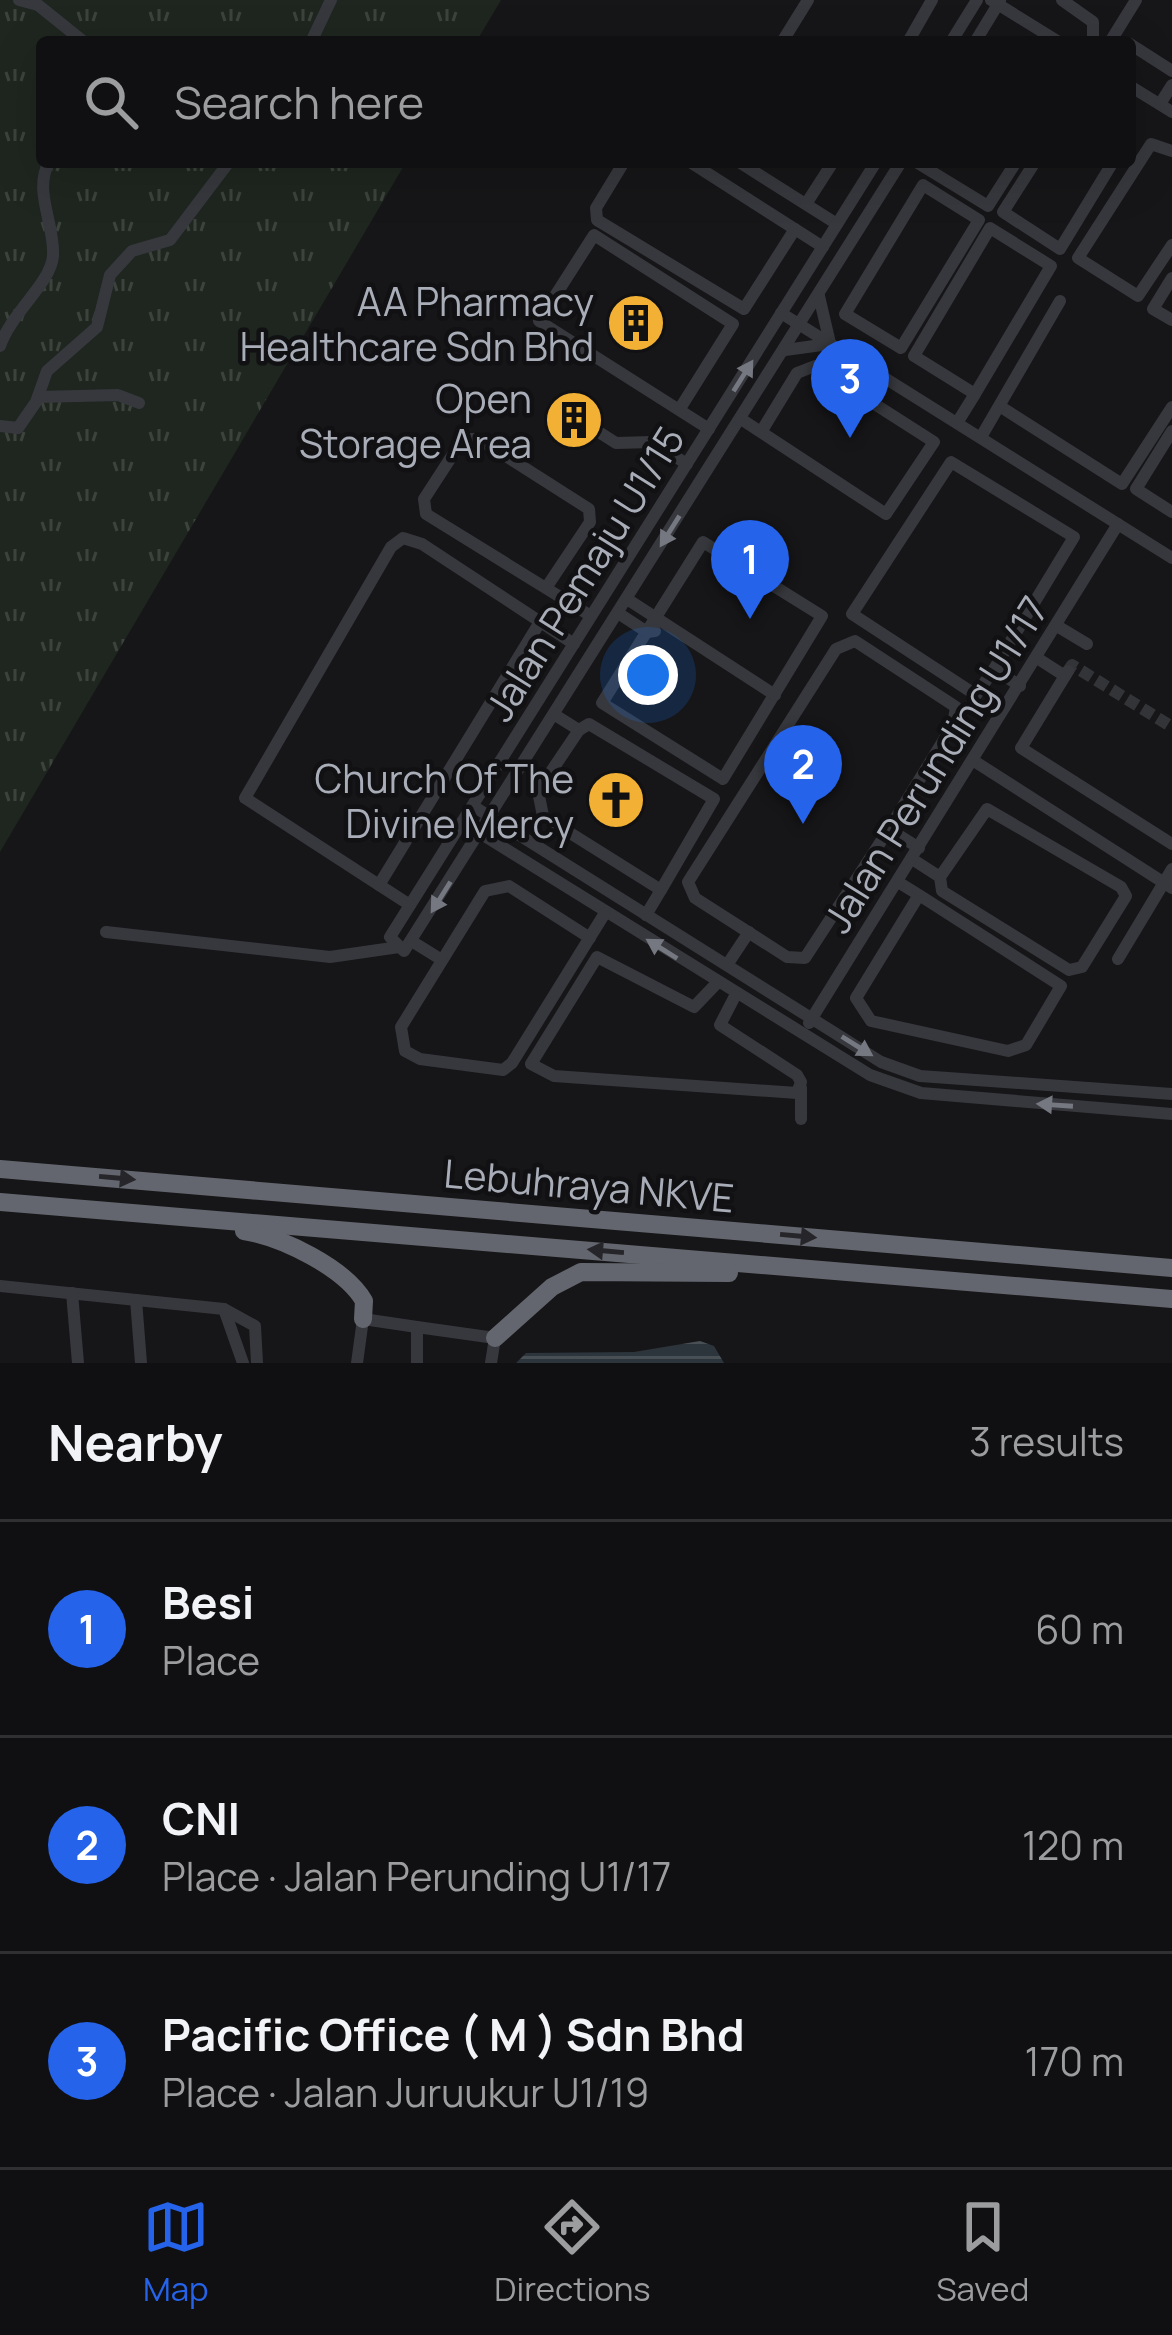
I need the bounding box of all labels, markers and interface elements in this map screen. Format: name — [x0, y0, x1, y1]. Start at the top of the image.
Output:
search box — [36, 36, 1136, 168]
icon: search — [78, 69, 144, 135]
text: Search here — [174, 71, 424, 133]
place label: AA Pharmacy Healthcare Sdn Bhd — [240, 274, 594, 373]
building icon: AA Pharmacy Healthcare Sdn Bhd — [605, 292, 667, 354]
pin: 3 — [811, 339, 889, 438]
one-way arrow — [731, 359, 753, 392]
place label: Open Storage Area — [299, 371, 532, 470]
building icon: Open Storage Area — [543, 389, 605, 451]
street label: Jalan Pemaju U1/15 — [472, 415, 696, 731]
one-way arrow — [660, 514, 681, 548]
pin: 1 — [711, 520, 789, 619]
street label: Jalan Perunding U1/17 — [810, 586, 1060, 942]
your location — [618, 645, 678, 705]
pin: 2 — [764, 725, 842, 824]
place label: Church Of The Divine Mercy — [314, 751, 574, 850]
church icon: Church Of The Divine Mercy — [585, 769, 647, 831]
one-way arrow — [431, 880, 452, 914]
one-way arrow — [646, 939, 678, 961]
one-way arrow — [841, 1035, 873, 1057]
one-way arrow — [1036, 1095, 1073, 1114]
street label: Lebuhraya NKVE — [442, 1145, 736, 1225]
one-way arrow — [99, 1169, 136, 1188]
one-way arrow — [780, 1227, 817, 1246]
one-way arrow — [587, 1242, 624, 1261]
text: Nearby — [48, 1407, 223, 1476]
text: 3 results — [969, 1414, 1124, 1468]
text: Besi — [162, 1571, 254, 1633]
text: 1 — [78, 1602, 96, 1656]
text: 60 m — [1035, 1602, 1124, 1656]
text: Place — [162, 1633, 260, 1687]
text: CNI — [162, 1787, 240, 1849]
text: 2 — [75, 1818, 99, 1872]
text: 120 m — [1022, 1818, 1124, 1872]
text: Place · Jalan Perunding U1/17 — [162, 1849, 671, 1903]
text: Pacific Office ( M ) Sdn Bhd — [162, 2003, 745, 2065]
text: 3 — [76, 2034, 98, 2088]
text: 170 m — [1025, 2034, 1124, 2088]
text: Place · Jalan Juruukur U1/19 — [162, 2065, 649, 2119]
tab: Map — [143, 2194, 209, 2311]
tab: Directions — [494, 2194, 651, 2311]
tab: Saved — [936, 2194, 1029, 2311]

